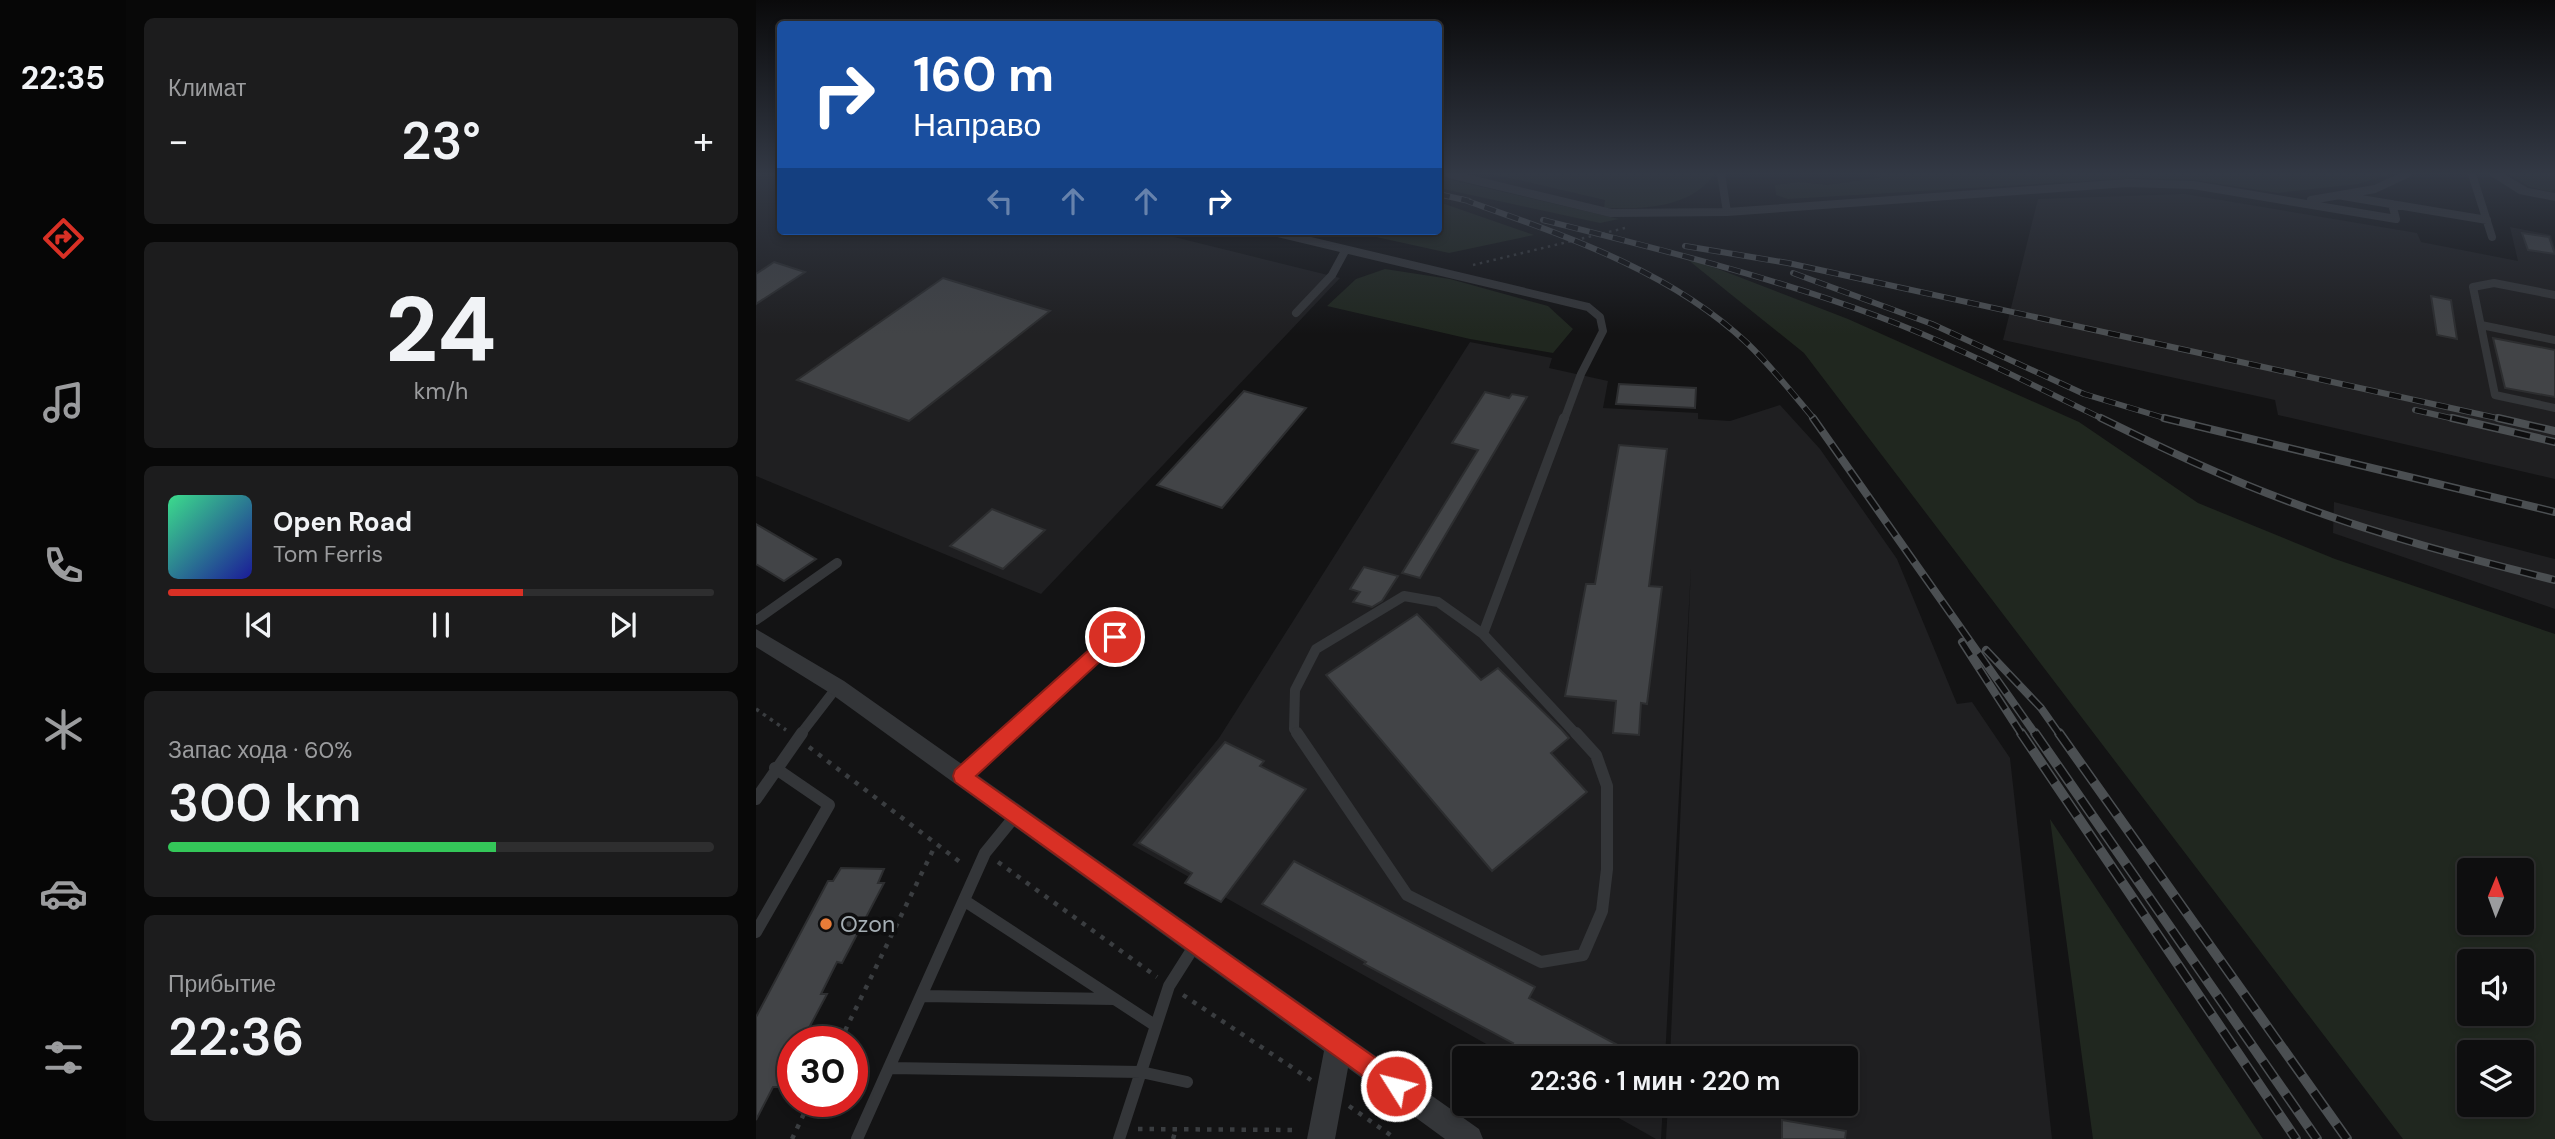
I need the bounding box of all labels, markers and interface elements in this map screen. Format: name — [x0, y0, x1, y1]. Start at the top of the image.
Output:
text: 160 m — [913, 42, 1054, 106]
icon: right — [798, 49, 889, 140]
text: 22:35 — [21, 57, 105, 99]
text: Климат — [168, 73, 246, 103]
text: Направо — [913, 104, 1041, 146]
text: 23° — [401, 107, 481, 175]
text: − — [168, 116, 189, 166]
text: + — [693, 116, 714, 166]
icon: left — [981, 182, 1019, 220]
icon: ahead — [1054, 182, 1092, 220]
icon: ahead — [1127, 182, 1165, 220]
icon: right — [1200, 182, 1238, 220]
icon: directions — [39, 214, 88, 263]
text: 24 — [385, 271, 497, 389]
text: km/h — [414, 376, 468, 406]
icon: music — [39, 378, 88, 427]
text: Open Road — [273, 505, 412, 539]
text: Tom Ferris — [273, 539, 383, 569]
icon: phone — [39, 541, 88, 590]
icon: previous — [240, 606, 278, 644]
icon: pause — [422, 606, 460, 644]
icon: next — [604, 606, 642, 644]
pin — [1085, 607, 1145, 667]
icon: arrive — [1096, 618, 1134, 656]
icon: climate — [39, 705, 88, 754]
text: Запас хода · 60% — [168, 735, 352, 765]
text: 300 km — [168, 769, 362, 837]
north arrow — [2457, 858, 2534, 934]
map controls — [2457, 858, 2534, 1117]
icon: car — [39, 869, 88, 918]
place label: Ozon — [840, 909, 895, 939]
marker: Ozon — [818, 916, 834, 932]
button: sound — [2457, 949, 2534, 1026]
text: Прибытие — [168, 969, 276, 999]
text: 22:36 — [168, 1003, 305, 1071]
speed limit sign: 30 — [777, 1026, 868, 1117]
icon: filters — [39, 1033, 88, 1082]
button: layers — [2457, 1040, 2534, 1117]
position arrow — [1359, 1049, 1433, 1123]
text: 22:36 · 1 мин · 220 m — [1530, 1064, 1780, 1098]

